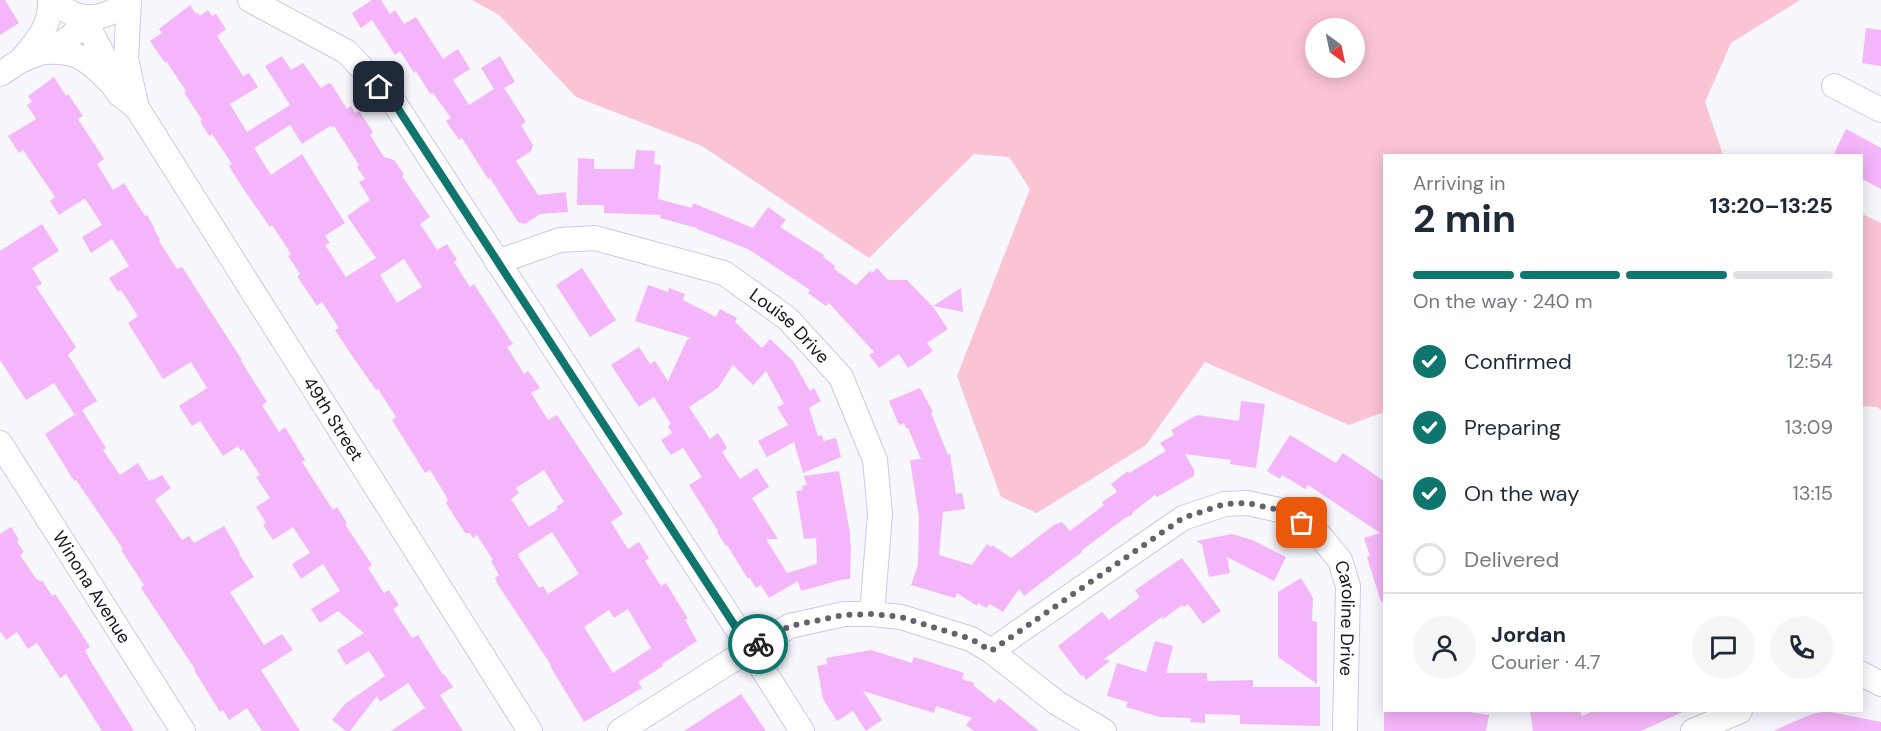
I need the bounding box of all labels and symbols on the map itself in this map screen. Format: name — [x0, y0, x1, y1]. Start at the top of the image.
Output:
north arrow — [1305, 18, 1365, 78]
pin — [353, 61, 404, 112]
street label: Louise Drive — [745, 283, 835, 369]
street label: 49th Street — [298, 372, 369, 466]
pin — [1276, 497, 1327, 548]
street label: Winona Avenue — [47, 526, 136, 648]
street label: Caroline Drive — [1329, 558, 1361, 676]
courier — [728, 614, 788, 674]

